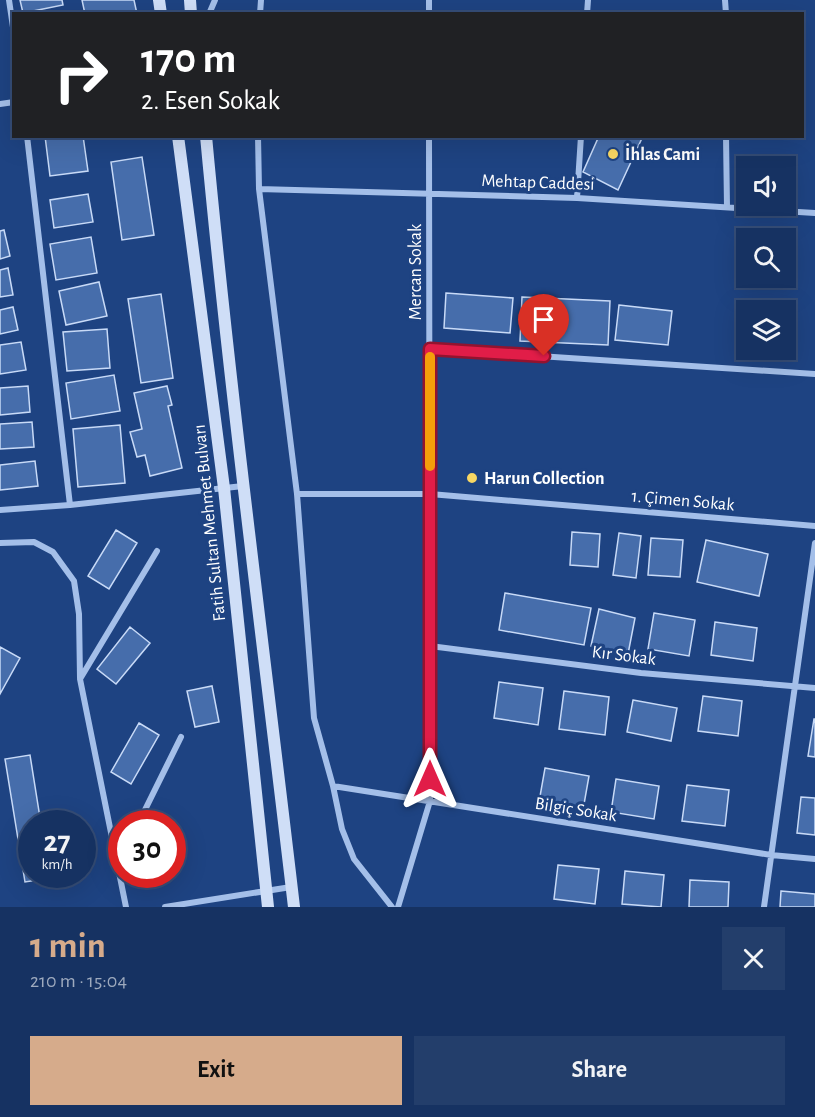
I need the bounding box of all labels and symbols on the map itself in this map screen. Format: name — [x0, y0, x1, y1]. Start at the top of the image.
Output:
place label: İhlas Cami — [625, 143, 700, 164]
marker: İhlas Cami — [606, 147, 620, 161]
street label: Mehtap Caddesi — [481, 172, 595, 194]
street label: Mercan Sokak — [407, 223, 425, 320]
pin — [518, 294, 569, 356]
street label: Fatih Sultan Mehmet Bulvarı — [191, 424, 229, 622]
place label: Harun Collection — [484, 470, 605, 488]
marker: Harun Collection — [465, 471, 479, 485]
street label: 1. Çimen Sokak — [631, 488, 736, 515]
street label: Kır Sokak — [591, 643, 658, 669]
position arrow — [398, 747, 462, 811]
street label: Bilgiç Sokak — [534, 795, 619, 825]
speed limit sign: 30 — [108, 810, 186, 888]

